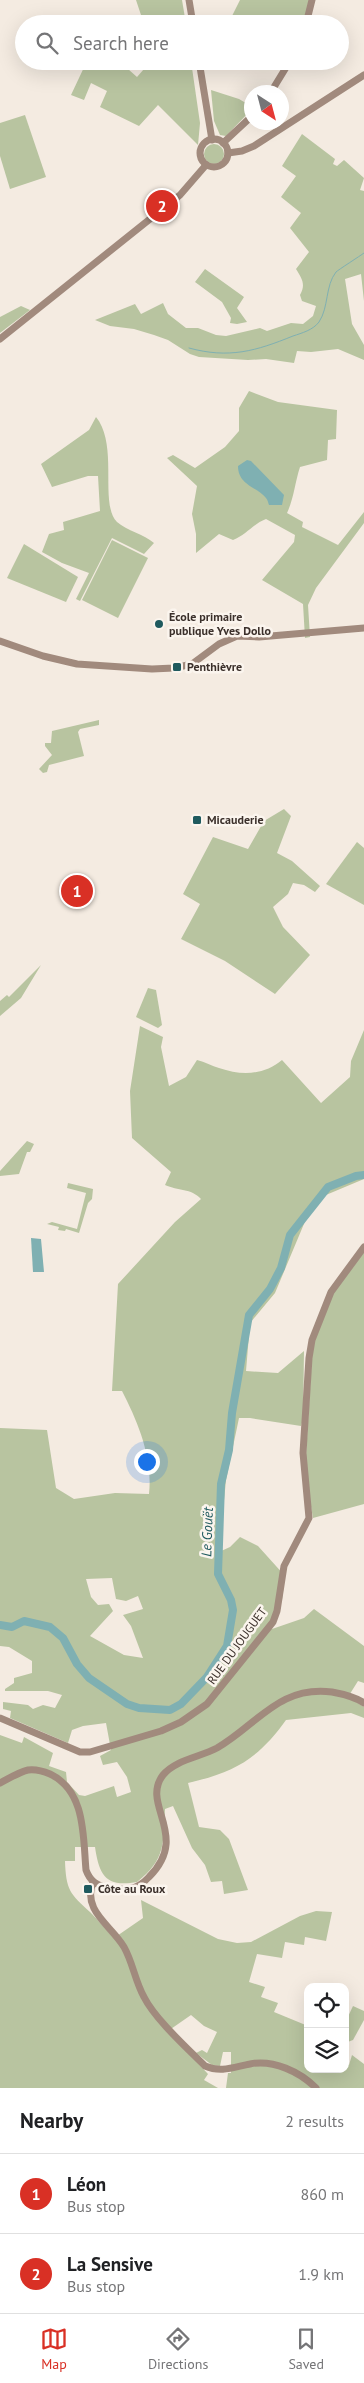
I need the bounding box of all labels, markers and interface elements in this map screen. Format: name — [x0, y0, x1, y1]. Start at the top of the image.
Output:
search box — [15, 15, 349, 70]
icon: search — [33, 29, 61, 57]
text: Search here — [73, 31, 169, 55]
north arrow — [244, 85, 289, 130]
pin: 2 — [146, 187, 178, 225]
place label: École primaire publique Yves Dollo — [169, 609, 271, 638]
marker: École primaire publique Yves Dollo — [153, 618, 165, 630]
place label: Penthièvre — [187, 659, 242, 674]
marker: Penthièvre — [171, 661, 183, 673]
place label: Micauderie — [207, 812, 264, 827]
marker: Micauderie — [191, 814, 203, 826]
pin: 1 — [61, 872, 93, 910]
your location — [134, 1449, 160, 1475]
water label: Le Gouët — [197, 1506, 217, 1557]
street label: RUE DU JOUGUET — [204, 1604, 270, 1687]
place label: Côte au Roux — [98, 1881, 166, 1896]
marker: Côte au Roux — [82, 1883, 94, 1895]
map controls — [304, 1983, 349, 2073]
button: locate — [304, 1983, 349, 2028]
button: layers — [304, 2028, 349, 2073]
text: Nearby — [20, 2107, 83, 2134]
text: 2 results — [285, 2111, 344, 2131]
text: Léon — [67, 2172, 106, 2196]
text: 1 — [31, 2184, 41, 2204]
text: 860 m — [301, 2184, 344, 2204]
text: Bus stop — [67, 2196, 125, 2216]
text: La Sensive — [67, 2252, 153, 2276]
text: 2 — [31, 2264, 41, 2284]
text: 1.9 km — [298, 2264, 344, 2284]
text: Bus stop — [67, 2276, 125, 2296]
tab: Map — [40, 2325, 68, 2373]
tab: Directions — [148, 2325, 208, 2373]
tab: Saved — [288, 2325, 324, 2373]

